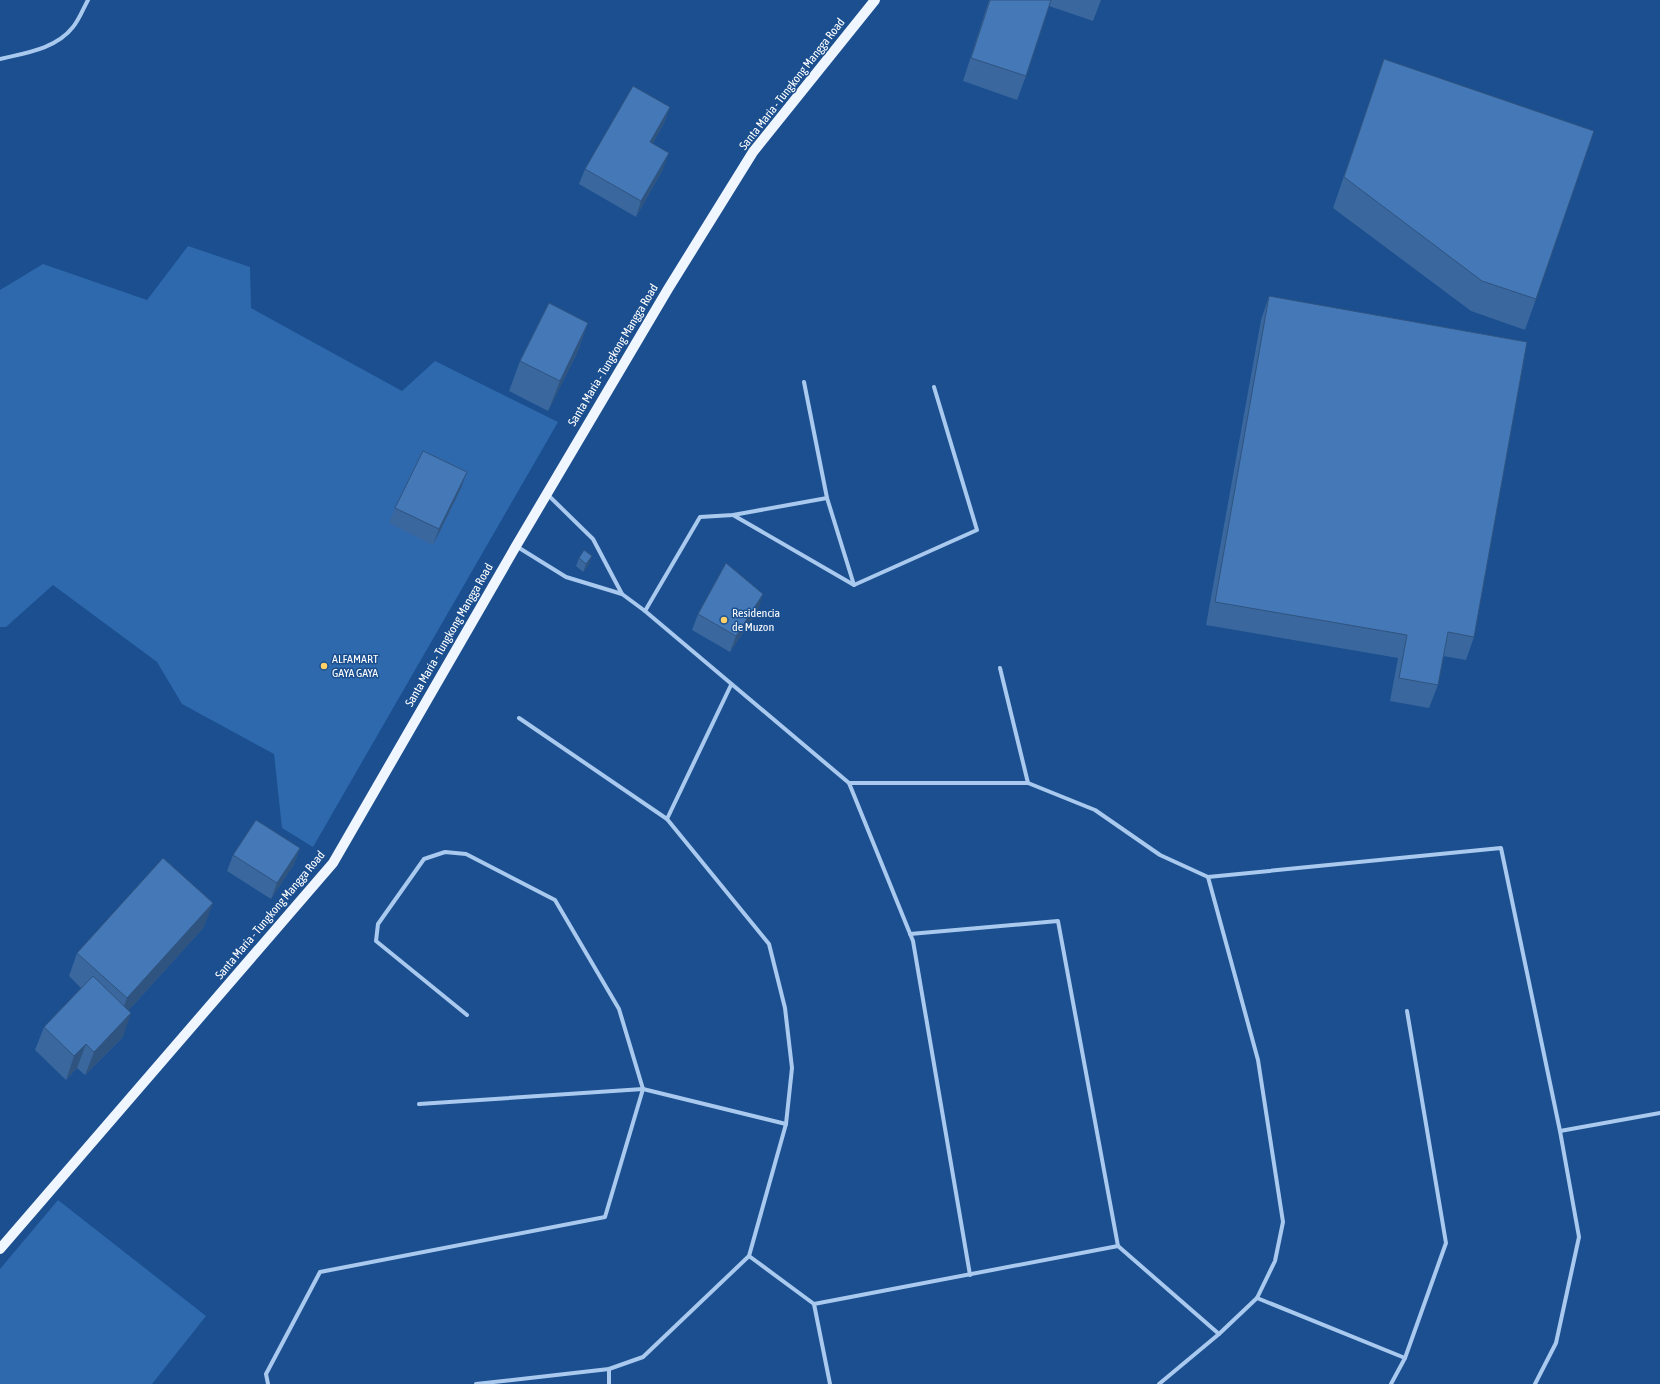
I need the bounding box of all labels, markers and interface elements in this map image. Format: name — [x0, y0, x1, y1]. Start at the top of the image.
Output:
street label: Santa Maria - Tungkong Mangga Road — [736, 15, 848, 153]
street label: Santa Maria - Tungkong Mangga Road — [565, 282, 661, 428]
street label: Santa Maria - Tungkong Mangga Road — [402, 561, 496, 709]
place label: Residencia de Muzon — [732, 606, 780, 634]
marker: Residencia de Muzon — [719, 615, 729, 625]
place label: ALFAMART GAYA GAYA — [332, 652, 379, 680]
marker: ALFAMART GAYA GAYA — [319, 661, 329, 671]
street label: Santa Maria - Tungkong Mangga Road — [212, 848, 328, 982]

